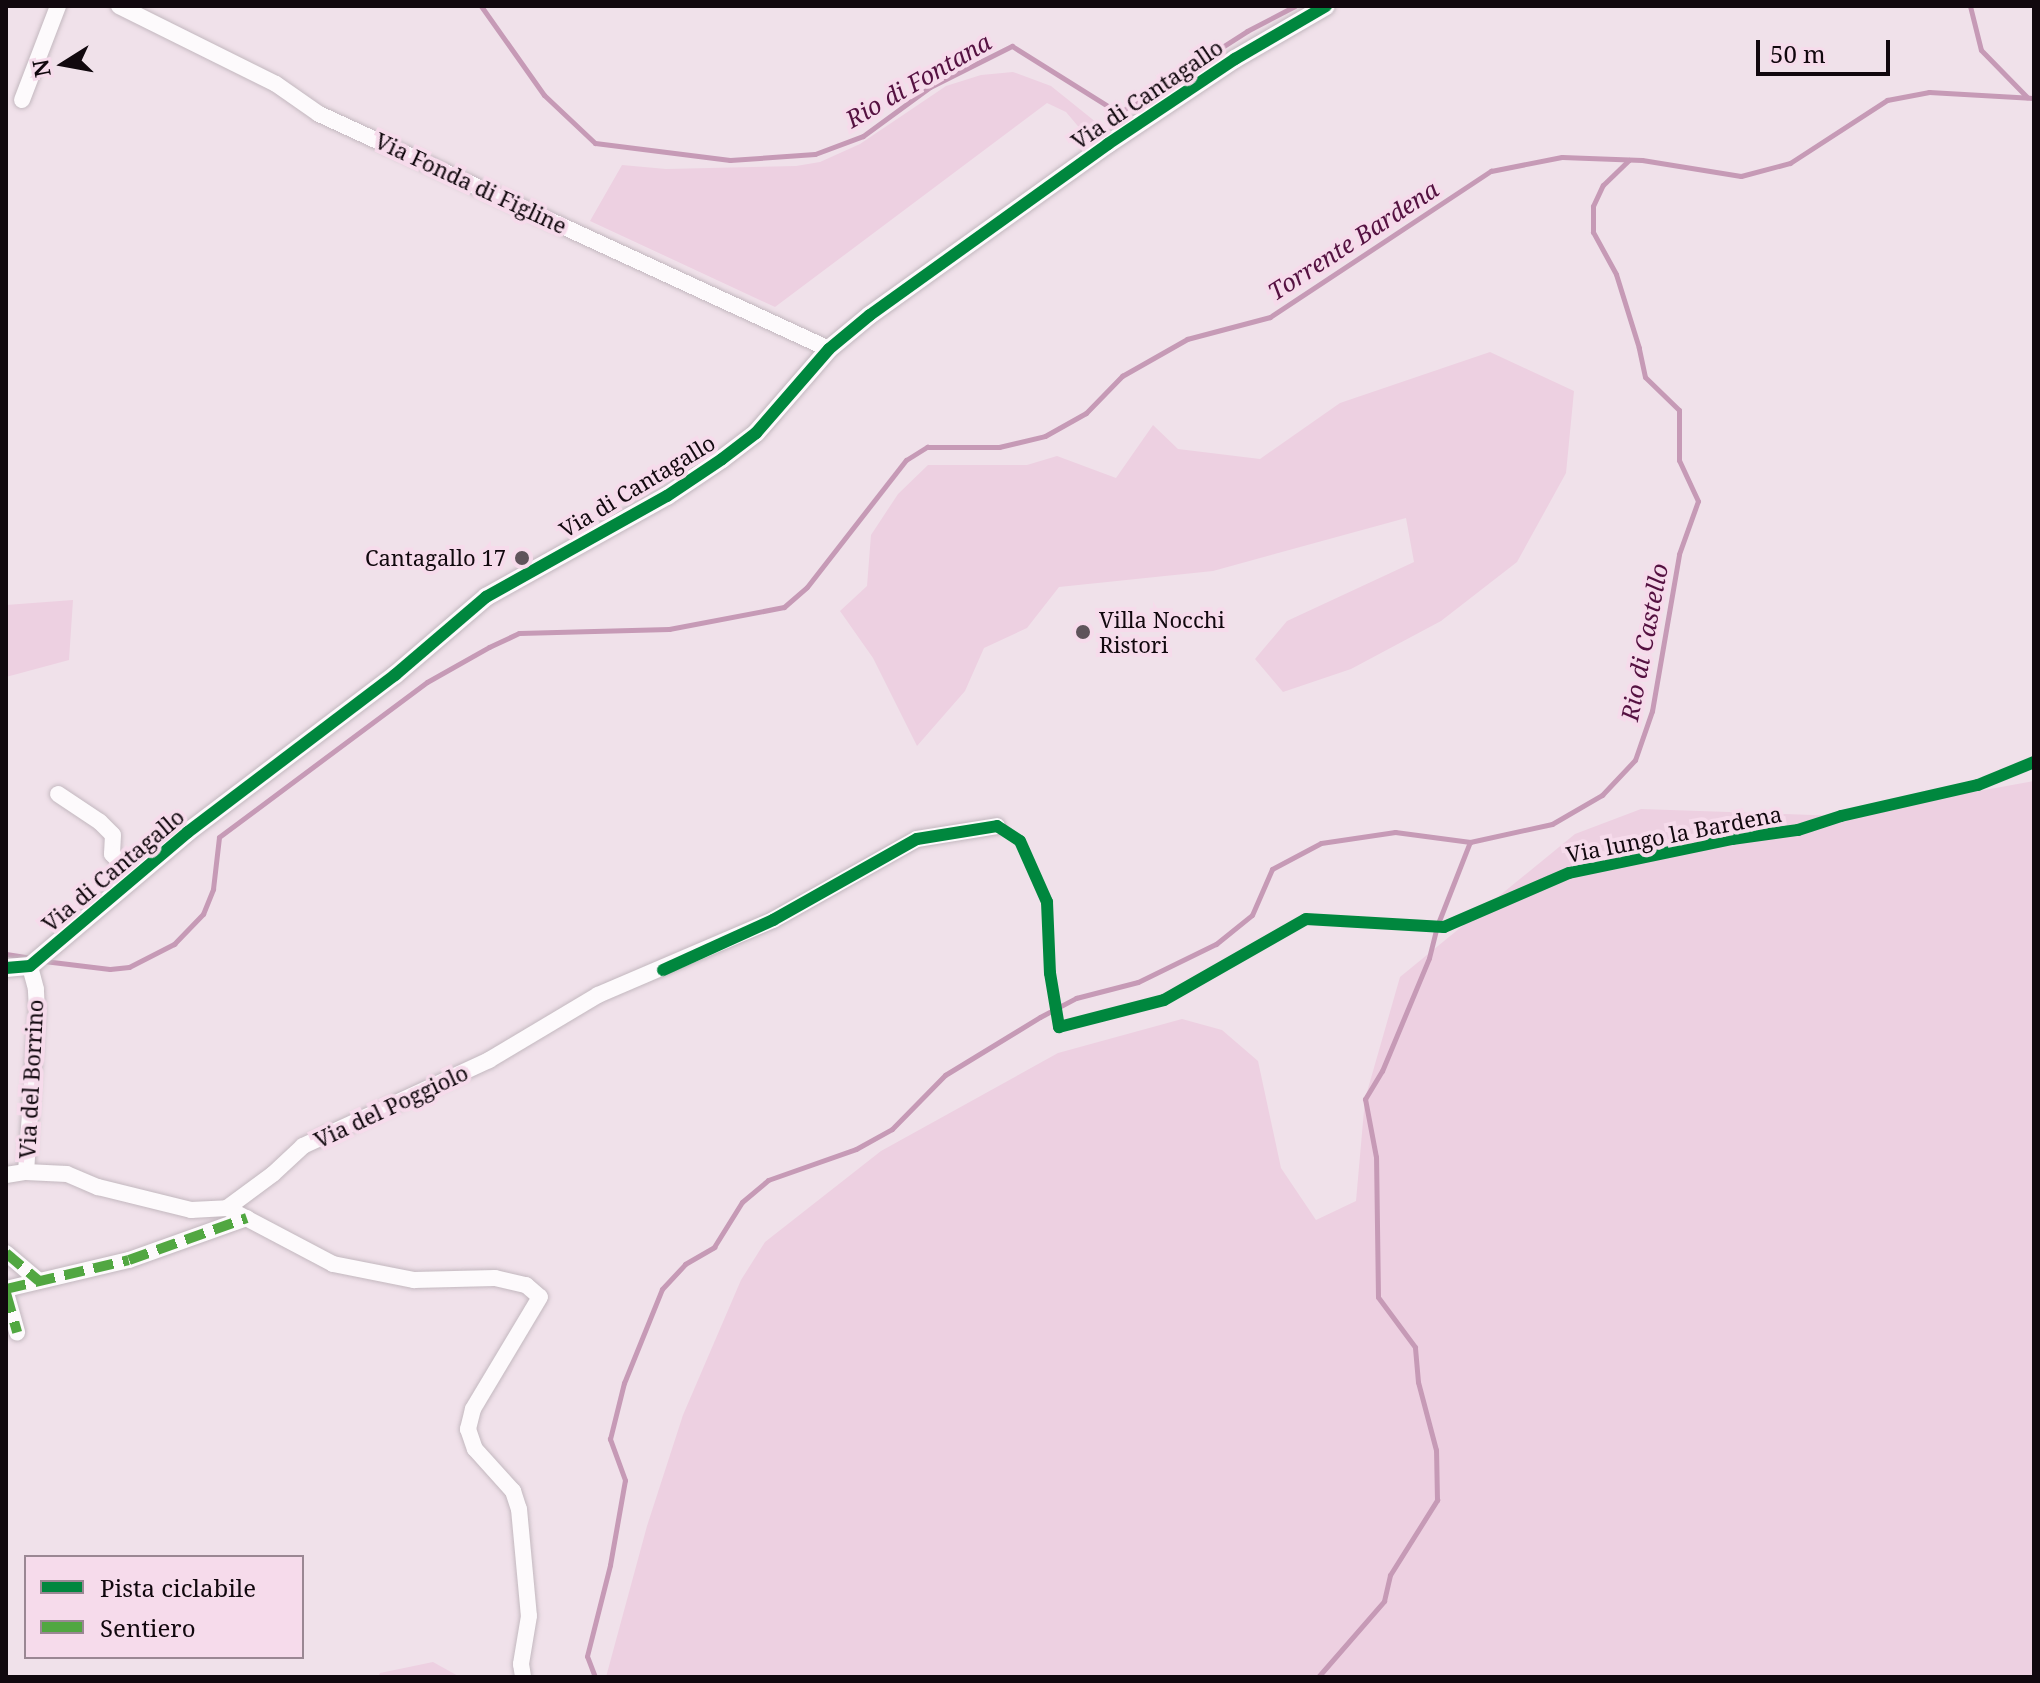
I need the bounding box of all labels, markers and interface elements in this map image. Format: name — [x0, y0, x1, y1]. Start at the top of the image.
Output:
north arrow — [24, 24, 104, 104]
scale bar — [1760, 24, 1894, 74]
water label: Rio di Fontana — [840, 27, 996, 133]
street label: Via di Cantagallo — [1066, 34, 1228, 154]
text: 50 m — [1770, 37, 1826, 70]
text: N — [24, 57, 57, 80]
street label: Via Fonda di Figline — [371, 127, 571, 239]
water label: Torrente Bardena — [1262, 174, 1444, 306]
street label: Via di Cantagallo — [554, 429, 720, 543]
place label: Cantagallo 17 — [365, 545, 506, 571]
marker: Cantagallo 17 — [513, 549, 531, 567]
water label: Rio di Castello — [1615, 561, 1673, 723]
place label: Villa Nocchi Ristori — [1099, 606, 1225, 658]
marker: Villa Nocchi Ristori — [1074, 623, 1092, 641]
street label: Via lungo la Bardena — [1564, 800, 1784, 868]
street label: Via di Cantagallo — [37, 803, 189, 937]
street label: Via del Borrino — [14, 999, 48, 1159]
street label: Via del Poggiolo — [310, 1059, 472, 1153]
legend — [24, 1555, 304, 1659]
text: Pista ciclabile — [100, 1571, 256, 1604]
text: Sentiero — [100, 1611, 196, 1644]

